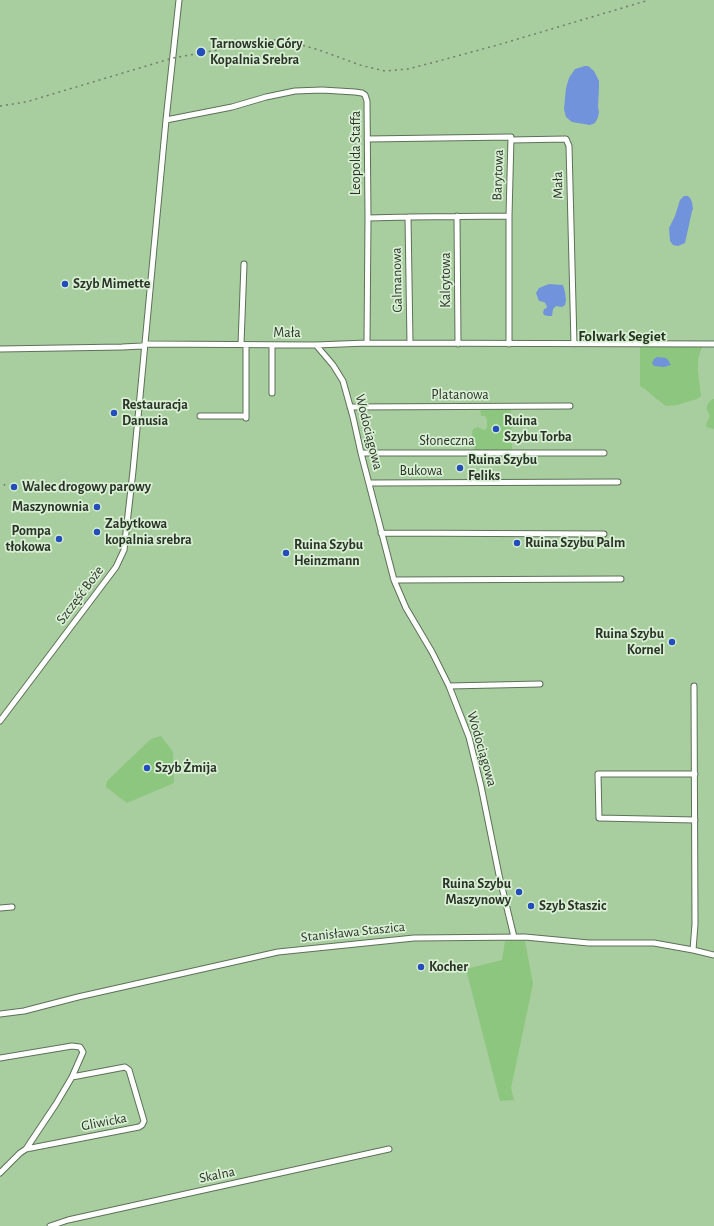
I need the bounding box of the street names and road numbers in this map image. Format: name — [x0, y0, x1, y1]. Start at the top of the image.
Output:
street label: Leopolda Staffa — [348, 111, 364, 195]
street label: Barytowa — [489, 149, 507, 201]
street label: Mała — [549, 171, 567, 199]
street label: Galmanowa — [388, 247, 406, 313]
street label: Kalcytowa — [438, 252, 454, 308]
street label: Mała — [273, 325, 301, 341]
street label: Platanowa — [431, 387, 489, 403]
street label: Wodociągowa — [351, 392, 387, 472]
street label: Słoneczna — [419, 433, 475, 449]
street label: Bukowa — [399, 463, 443, 479]
street label: Szczęść Boże — [53, 563, 107, 627]
street label: Wodociągowa — [463, 710, 501, 788]
street label: Stanisława Staszica — [300, 918, 406, 946]
street label: Gliwicka — [80, 1109, 128, 1135]
street label: Skalna — [198, 1163, 236, 1187]

